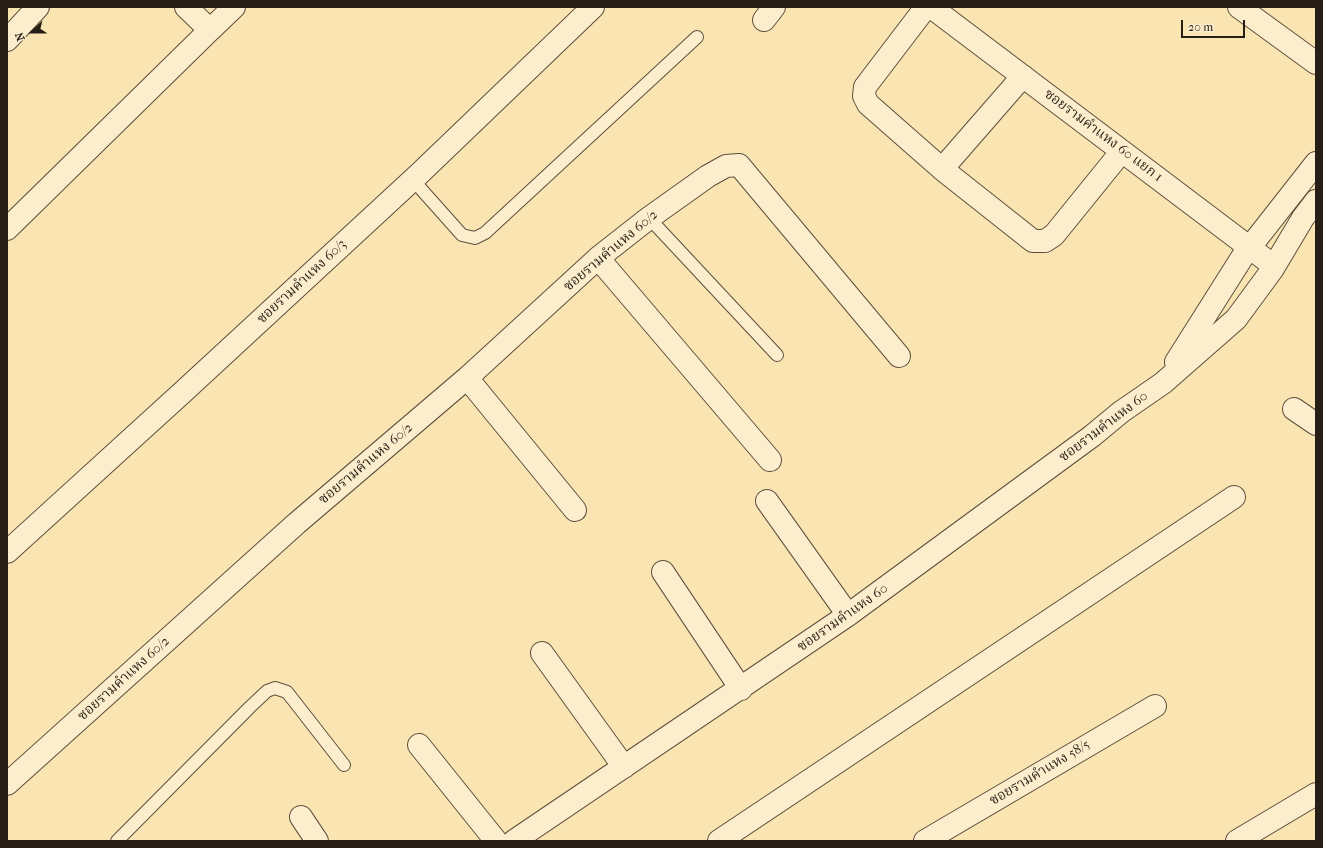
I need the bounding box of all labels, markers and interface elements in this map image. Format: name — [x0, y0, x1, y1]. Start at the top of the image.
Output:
north arrow — [12, 12, 52, 52]
scale bar — [1183, 12, 1247, 38]
text: 20 m — [1188, 20, 1213, 34]
text: N — [13, 30, 28, 43]
street label: ซอยรามคำแหง 60 แยก 1 — [1040, 86, 1166, 186]
street label: ซอยรามคำแหง 60/2 — [561, 207, 661, 295]
street label: ซอยรามคำแหง 60/3 — [254, 236, 350, 328]
street label: ซอยรามคำแหง 60 — [1056, 388, 1152, 466]
street label: ซอยรามคำแหง 60/2 — [316, 420, 416, 508]
street label: ซอยรามคำแหง 60 — [794, 580, 892, 656]
street label: ซอยรามคำแหง 60/2 — [75, 633, 173, 725]
street label: ซอยรามคำแหง 58/5 — [987, 736, 1093, 810]

